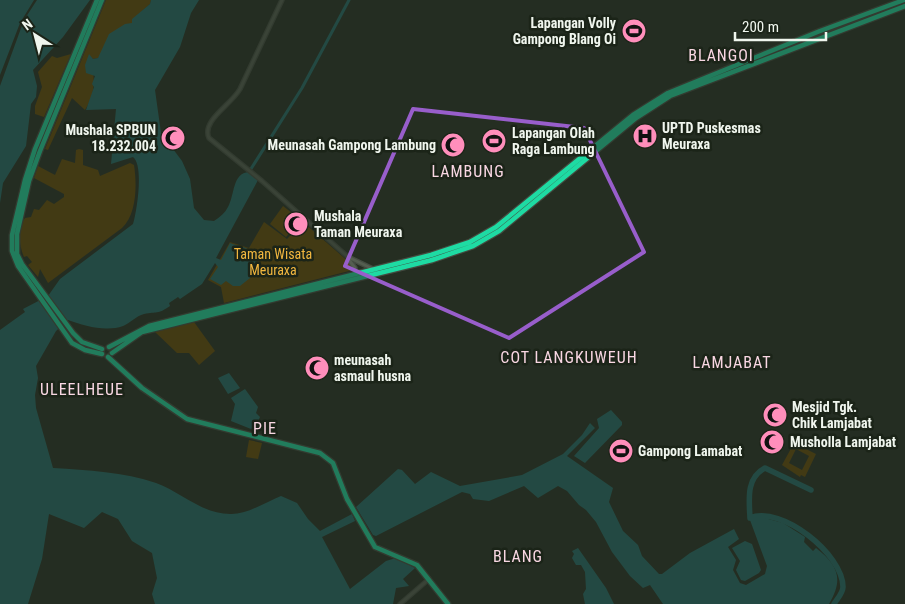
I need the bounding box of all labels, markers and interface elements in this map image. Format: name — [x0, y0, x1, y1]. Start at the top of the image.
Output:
north arrow — [10, 10, 60, 60]
scale bar — [735, 10, 826, 42]
text: N — [19, 15, 36, 33]
place label: Lapangan Volly Gampong Blang Oi — [513, 15, 617, 47]
sports icon: Lapangan Volly Gampong Blang Oi — [621, 18, 647, 44]
text: 200 m — [742, 18, 779, 36]
district label: BLANGOI — [688, 46, 754, 65]
place label: UPTD Puskesmas Meuraxa — [662, 120, 761, 152]
place label: Mushala SPBUN 18.232.004 — [65, 122, 156, 154]
hospital icon: UPTD Puskesmas Meuraxa — [632, 123, 658, 149]
mosque icon: Mushala SPBUN 18.232.004 — [160, 125, 186, 151]
place label: Lapangan Olah Raga Lambung — [512, 125, 595, 157]
sports icon: Lapangan Olah Raga Lambung — [481, 128, 507, 154]
mosque icon: Meunasah Gampong Lambung — [440, 132, 466, 158]
place label: Meunasah Gampong Lambung — [268, 137, 436, 153]
district label: LAMBUNG — [431, 162, 505, 181]
place label: Mushala Taman Meuraxa — [314, 208, 403, 240]
mosque icon: Mushala Taman Meuraxa — [283, 211, 309, 237]
park label: Taman Wisata Meuraxa — [234, 246, 312, 278]
district label: COT LANGKUWEUH — [500, 348, 638, 367]
place label: meunasah asmaul husna — [334, 352, 412, 384]
district label: LAMJABAT — [692, 353, 772, 372]
mosque icon: meunasah asmaul husna — [304, 355, 330, 381]
district label: ULEELHEUE — [40, 380, 124, 399]
place label: Mesjid Tgk. Chik Lamjabat — [792, 399, 872, 431]
mosque icon: Mesjid Tgk. Chik Lamjabat — [762, 402, 788, 428]
district label: PIE — [253, 419, 277, 438]
mosque icon: Musholla Lamjabat — [759, 429, 785, 455]
place label: Musholla Lamjabat — [790, 434, 896, 450]
sports icon: Gampong Lamabat — [608, 438, 634, 464]
place label: Gampong Lamabat — [638, 443, 742, 459]
district label: BLANG — [493, 547, 543, 566]

